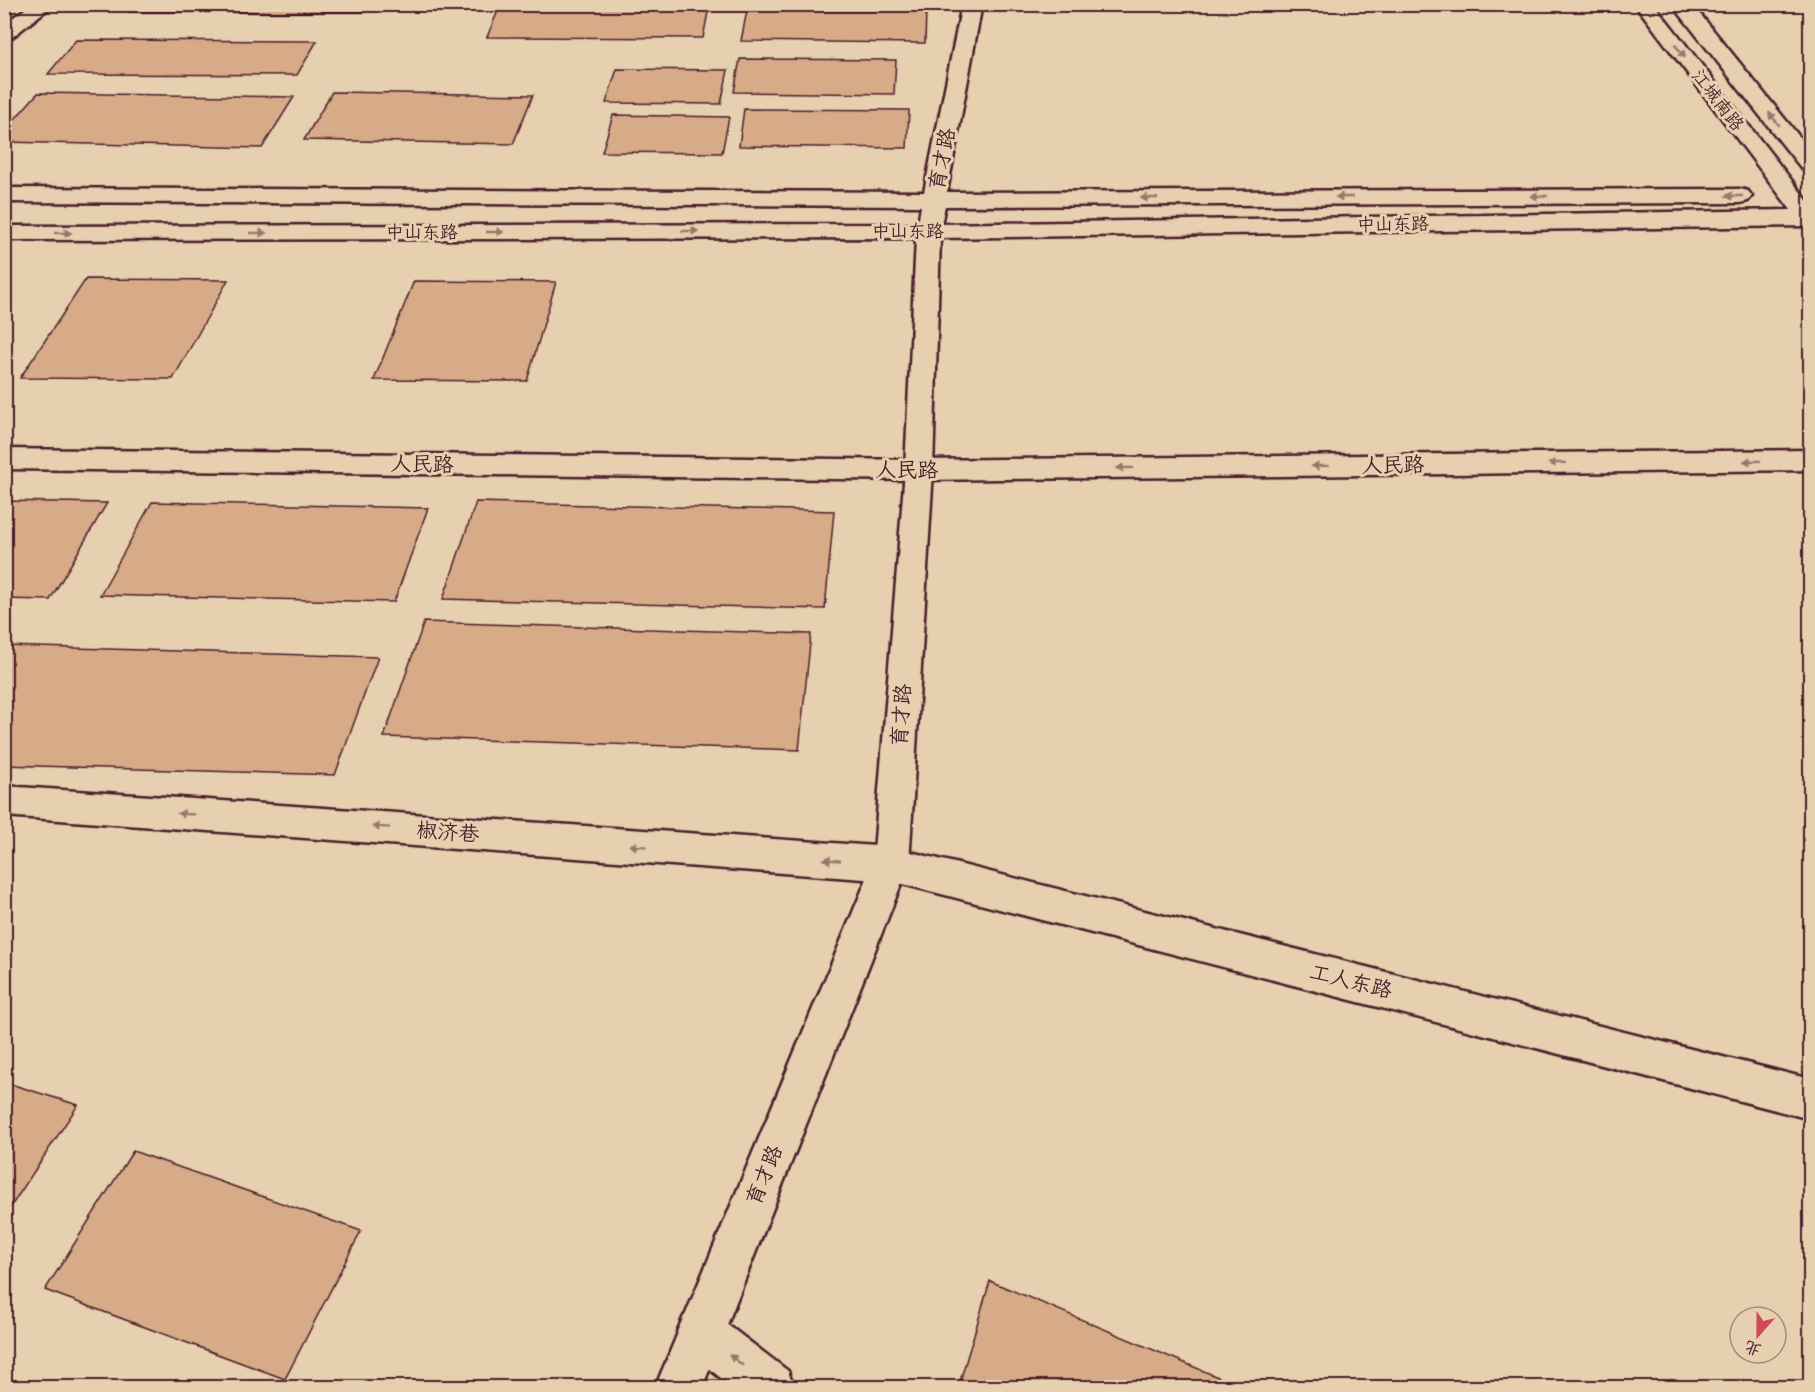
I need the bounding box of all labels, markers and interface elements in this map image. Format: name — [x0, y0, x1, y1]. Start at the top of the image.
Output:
one-way arrow — [1674, 42, 1686, 58]
street label: 江城南路 — [1686, 64, 1750, 136]
one-way arrow — [1767, 111, 1780, 127]
street label: 育才路 — [922, 125, 963, 193]
one-way arrow — [1530, 191, 1549, 201]
one-way arrow — [1725, 191, 1744, 201]
one-way arrow — [1335, 192, 1354, 202]
one-way arrow — [1140, 193, 1159, 203]
street label: 中山东路 — [1357, 211, 1429, 238]
street label: 中山东路 — [872, 219, 944, 244]
street label: 中山东路 — [386, 220, 458, 245]
one-way arrow — [680, 226, 699, 236]
one-way arrow — [485, 227, 504, 237]
one-way arrow — [53, 228, 72, 238]
one-way arrow — [248, 228, 267, 238]
street label: 人民路 — [390, 449, 454, 480]
street label: 人民路 — [1361, 450, 1425, 481]
street label: 人民路 — [876, 456, 939, 485]
one-way arrow — [1743, 456, 1762, 466]
one-way arrow — [1548, 458, 1567, 468]
one-way arrow — [1311, 461, 1330, 471]
one-way arrow — [1116, 463, 1135, 473]
street label: 育才路 — [885, 683, 918, 747]
one-way arrow — [177, 809, 196, 818]
street label: 椒济巷 — [416, 816, 480, 849]
one-way arrow — [371, 823, 390, 832]
one-way arrow — [628, 841, 647, 851]
one-way arrow — [823, 855, 842, 864]
street label: 工人东路 — [1307, 957, 1395, 1006]
street label: 育才路 — [739, 1141, 790, 1210]
north arrow — [1728, 1305, 1788, 1365]
text: 北 — [1742, 1335, 1764, 1361]
one-way arrow — [728, 1354, 743, 1366]

